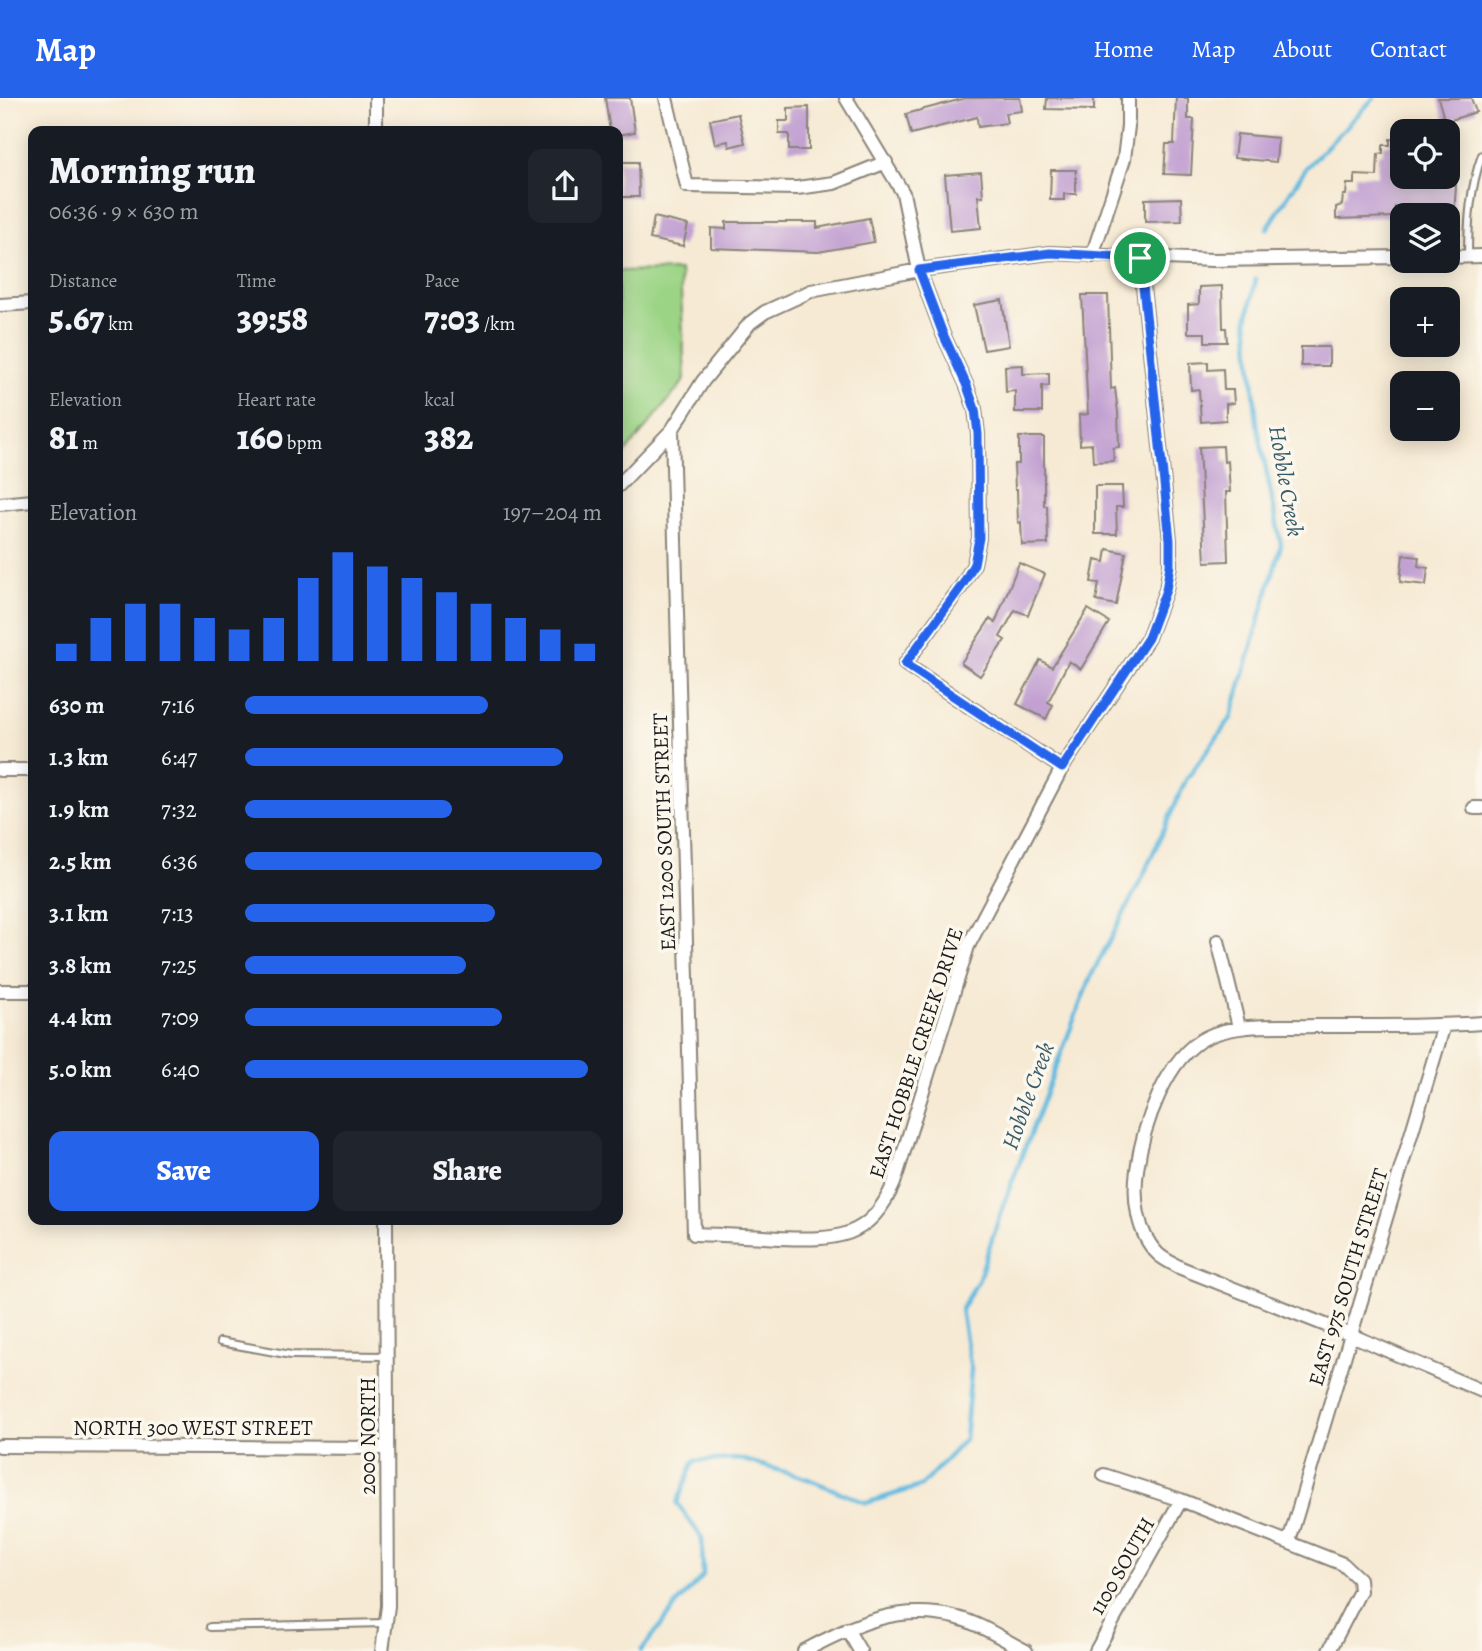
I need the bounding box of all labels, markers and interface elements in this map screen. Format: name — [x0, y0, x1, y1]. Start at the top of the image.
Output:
text: Map — [35, 27, 96, 72]
text: Home — [1093, 33, 1154, 65]
text: Map — [1192, 33, 1236, 65]
text: About — [1274, 33, 1332, 65]
text: Contact — [1370, 33, 1447, 65]
map controls — [1390, 119, 1460, 441]
button: locate — [1390, 119, 1460, 189]
text: Morning run — [49, 144, 256, 196]
button: share — [528, 149, 602, 223]
text: 06:36 · 9 × 630 m — [49, 196, 199, 227]
button: layers — [1390, 203, 1460, 273]
pin — [1110, 228, 1170, 288]
icon: arrive — [1121, 239, 1159, 277]
text: Distance — [49, 268, 117, 294]
text: Time — [237, 268, 276, 294]
text: Pace — [424, 268, 460, 294]
button: + — [1390, 287, 1460, 357]
text: 5.67 — [49, 294, 104, 342]
text: 39:58 — [237, 294, 308, 342]
text: 7:03 — [424, 294, 480, 342]
text: km — [104, 311, 133, 337]
text: /km — [480, 311, 515, 337]
button: − — [1390, 371, 1460, 441]
text: Elevation — [49, 387, 122, 413]
text: Heart rate — [237, 387, 316, 413]
text: kcal — [424, 387, 455, 413]
text: 81 — [49, 413, 79, 461]
text: 160 — [237, 413, 283, 461]
text: 382 — [424, 413, 473, 461]
water label: Hobble Creek — [1261, 423, 1311, 539]
text: m — [79, 430, 98, 456]
text: bpm — [283, 430, 322, 456]
text: Elevation — [49, 497, 137, 528]
text: 197–204 m — [503, 497, 602, 528]
text: 630 m — [49, 690, 104, 721]
text: 7:16 — [161, 690, 195, 721]
street label: EAST 1200 SOUTH STREET — [646, 712, 682, 952]
text: 1.3 km — [49, 742, 109, 773]
text: 6:47 — [161, 742, 197, 773]
text: 1.9 km — [49, 794, 109, 825]
text: 7:32 — [161, 794, 197, 825]
text: 2.5 km — [49, 846, 111, 877]
text: 6:36 — [161, 846, 197, 877]
text: 3.1 km — [49, 898, 109, 929]
text: 7:13 — [161, 898, 194, 929]
street label: EAST HOBBLE CREEK DRIVE — [862, 924, 970, 1182]
text: 3.8 km — [49, 950, 111, 981]
text: 7:25 — [161, 950, 197, 981]
text: 4.4 km — [49, 1002, 112, 1033]
text: 7:09 — [161, 1002, 199, 1033]
water label: Hobble Creek — [994, 1038, 1062, 1154]
text: 5.0 km — [49, 1054, 112, 1085]
text: 6:40 — [161, 1054, 200, 1085]
button: Save — [49, 1131, 319, 1211]
button: Share — [333, 1131, 602, 1211]
street label: EAST 975 SOUTH STREET — [1302, 1164, 1395, 1389]
street label: 2000 NORTH — [354, 1377, 382, 1495]
street label: NORTH 300 WEST STREET — [73, 1414, 313, 1442]
street label: 1100 SOUTH — [1083, 1512, 1161, 1620]

